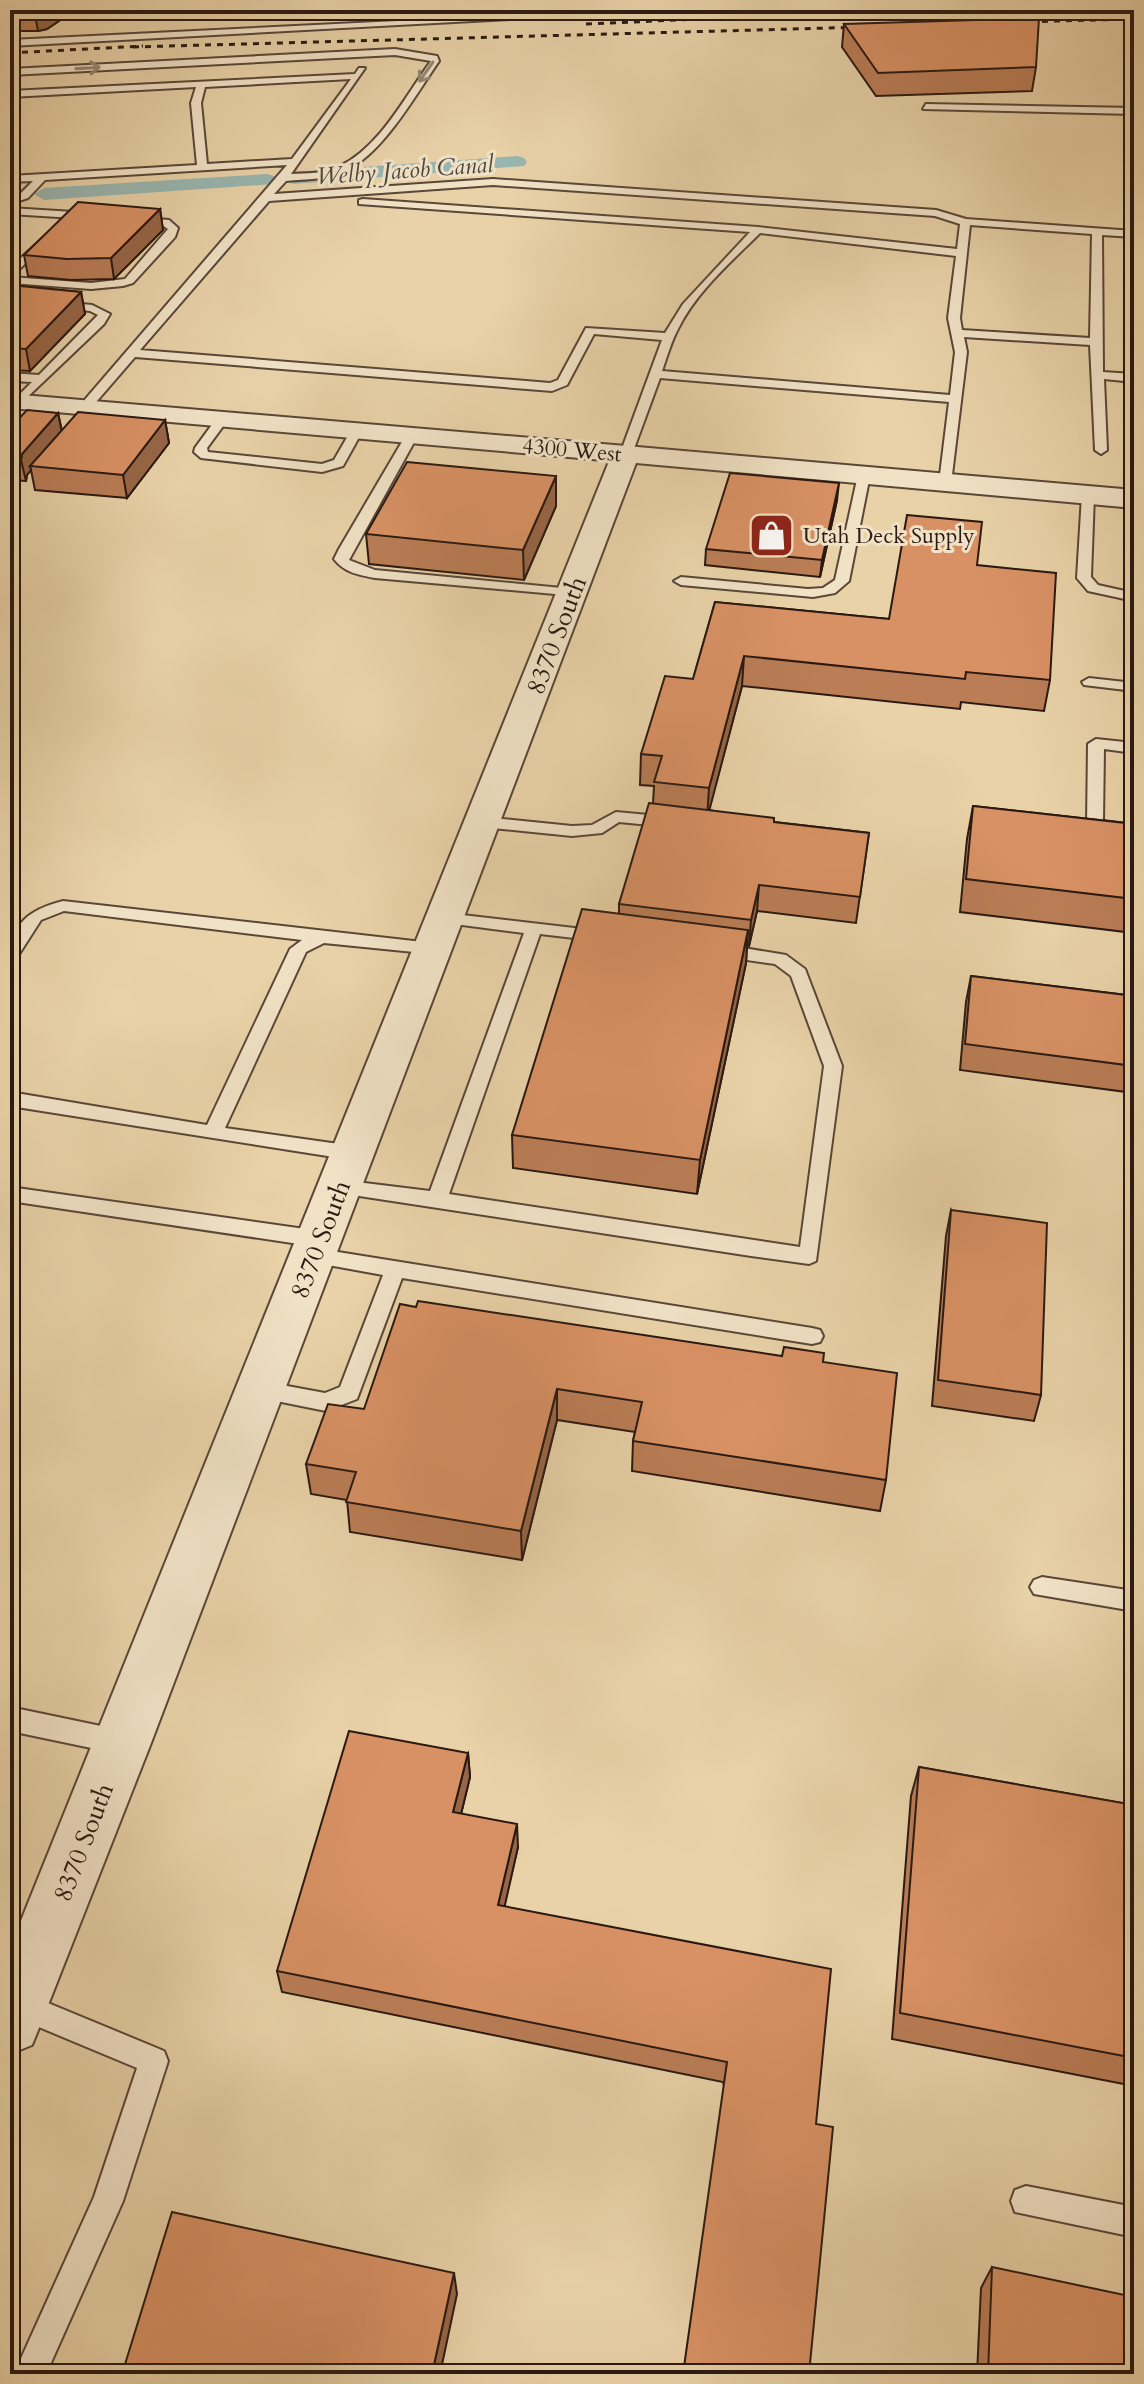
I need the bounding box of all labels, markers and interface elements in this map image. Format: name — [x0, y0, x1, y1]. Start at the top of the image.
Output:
one-way arrow — [418, 60, 435, 82]
one-way arrow — [74, 61, 101, 76]
water label: Welby Jacob Canal — [315, 148, 496, 193]
street label: 4300 West — [521, 431, 623, 469]
shop icon: Utah Deck Supply — [748, 511, 796, 559]
place label: Utah Deck Supply — [803, 521, 975, 551]
street label: 8370 South — [518, 571, 595, 699]
street label: 8370 South — [282, 1175, 359, 1303]
street label: 8370 South — [45, 1778, 122, 1906]

